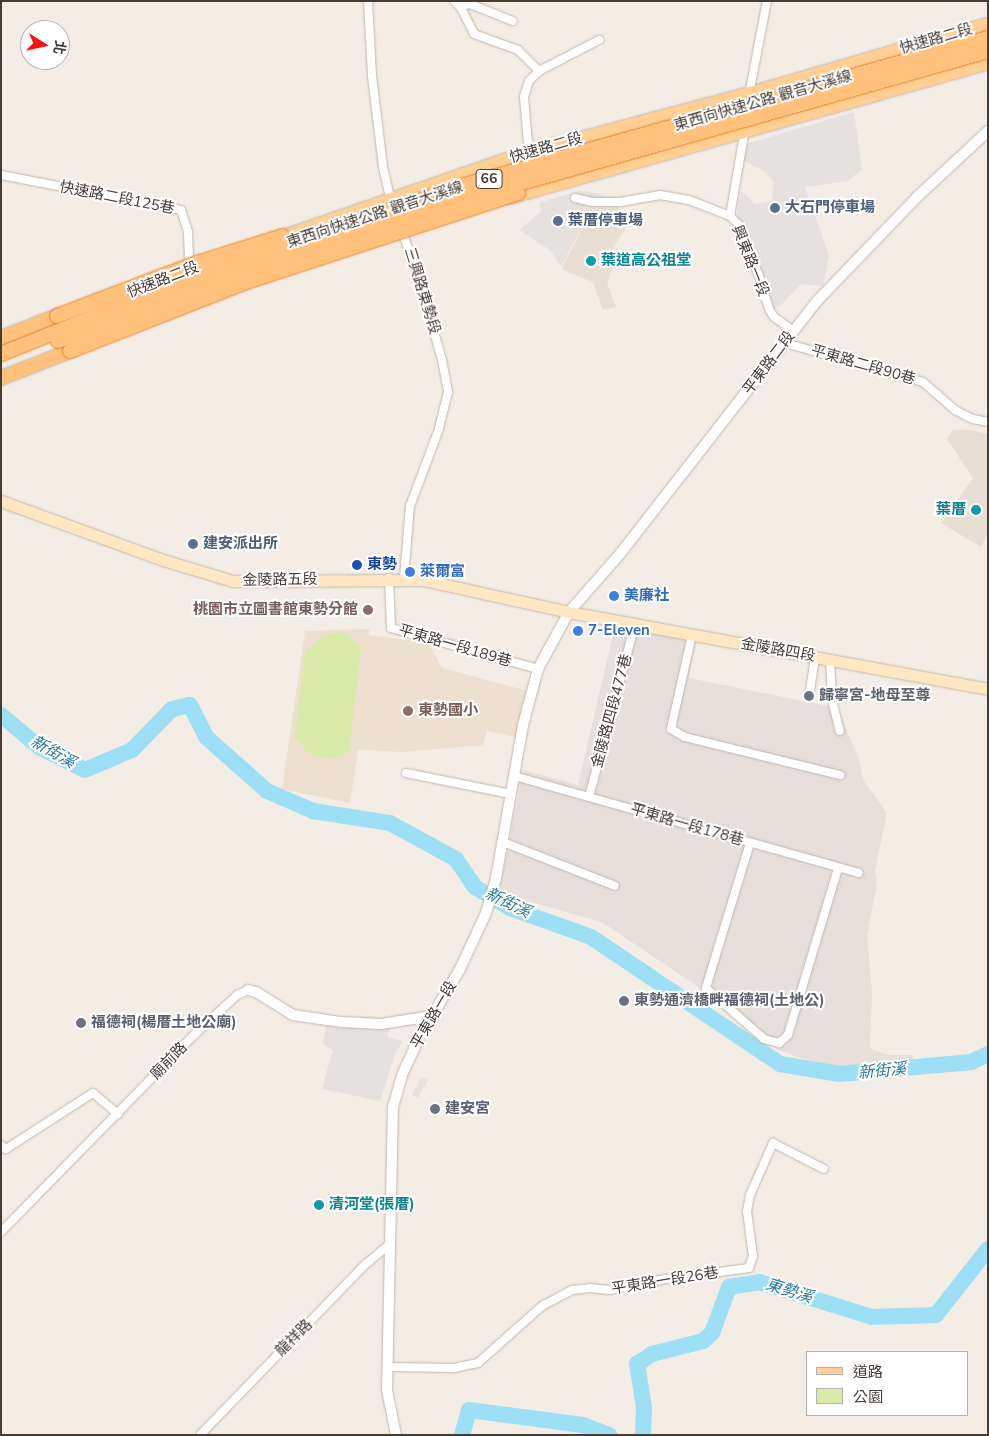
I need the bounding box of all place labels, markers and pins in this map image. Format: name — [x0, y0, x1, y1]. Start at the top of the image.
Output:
place label: 大石門停車場 — [785, 199, 875, 217]
marker: 大石門停車場 — [769, 202, 781, 214]
place label: 葉厝停車場 — [568, 212, 643, 230]
marker: 葉厝停車場 — [552, 215, 564, 227]
place label: 葉道高公祖堂 — [601, 252, 691, 270]
marker: 葉道高公祖堂 — [585, 255, 597, 267]
place label: 葉厝 — [936, 501, 966, 519]
marker: 葉厝 — [970, 504, 982, 516]
place label: 建安派出所 — [203, 535, 278, 553]
marker: 建安派出所 — [187, 538, 199, 550]
place label: 東勢 — [367, 556, 397, 574]
marker: 東勢 — [351, 559, 363, 571]
place label: 萊爾富 — [420, 563, 465, 581]
marker: 萊爾富 — [404, 566, 416, 578]
place label: 美廉社 — [624, 587, 669, 605]
marker: 美廉社 — [608, 590, 620, 602]
place label: 桃園市立圖書館東勢分館 — [193, 601, 358, 619]
marker: 桃園市立圖書館東勢分館 — [362, 604, 374, 616]
place label: 7-Eleven — [588, 622, 650, 640]
marker: 7-Eleven — [572, 625, 584, 637]
place label: 歸寧宮-地母至尊 — [819, 687, 931, 705]
marker: 歸寧宮-地母至尊 — [803, 690, 815, 702]
place label: 東勢國小 — [418, 702, 478, 720]
marker: 東勢國小 — [402, 705, 414, 717]
place label: 東勢通濟橋畔福德祠(土地公) — [634, 992, 825, 1010]
marker: 東勢通濟橋畔福德祠(土地公) — [618, 995, 630, 1007]
place label: 福德祠(楊厝土地公廟) — [91, 1014, 237, 1032]
marker: 福德祠(楊厝土地公廟) — [75, 1017, 87, 1029]
place label: 建安宮 — [445, 1100, 490, 1118]
marker: 建安宮 — [429, 1103, 441, 1115]
place label: 清河堂(張厝) — [329, 1196, 415, 1214]
marker: 清河堂(張厝) — [313, 1199, 325, 1211]

